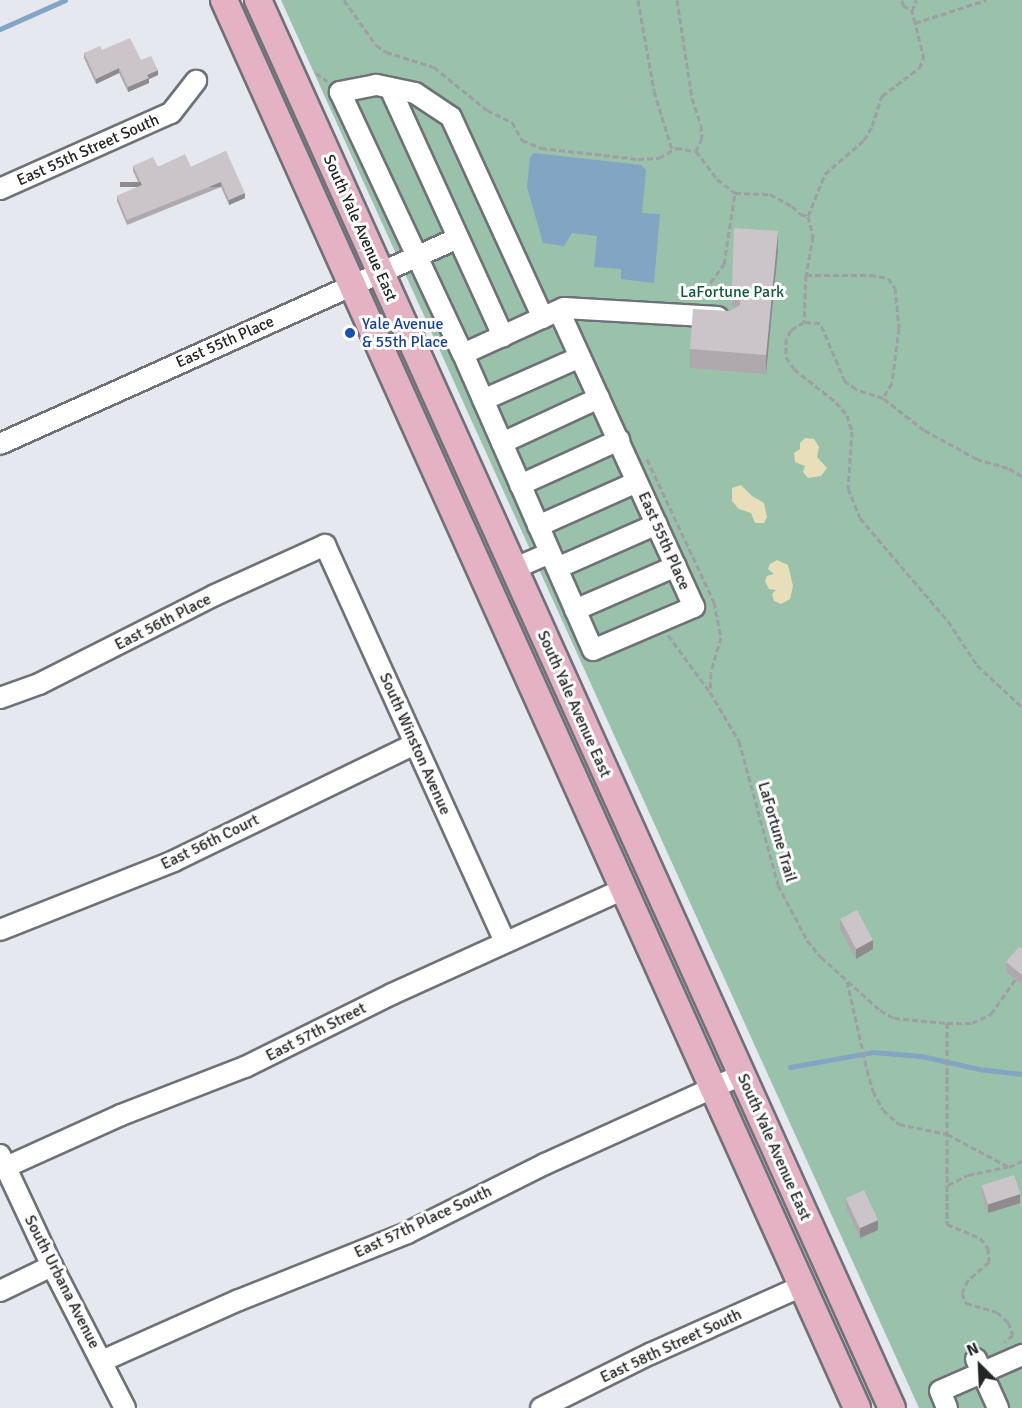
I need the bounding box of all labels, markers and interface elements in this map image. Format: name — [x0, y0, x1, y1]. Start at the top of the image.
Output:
street label: East 55th Street South — [14, 110, 162, 190]
street label: South Yale Avenue East — [319, 152, 401, 304]
park label: LaFortune Park — [680, 282, 784, 302]
street label: East 55th Place — [173, 312, 277, 372]
place label: Yale Avenue & 55th Place — [362, 314, 448, 352]
marker: Yale Avenue & 55th Place — [343, 326, 357, 340]
street label: East 55th Place — [634, 489, 694, 593]
street label: East 56th Place — [112, 589, 214, 655]
street label: South Yale Avenue East — [533, 628, 615, 780]
street label: South Winston Avenue — [375, 670, 455, 818]
street label: LaFortune Trail — [754, 780, 800, 884]
street label: East 56th Court — [158, 810, 262, 874]
street label: East 57th Street — [263, 998, 369, 1066]
street label: South Yale Avenue East — [733, 1071, 815, 1223]
street label: East 57th Place South — [351, 1182, 495, 1262]
street label: South Urbana Avenue — [20, 1212, 104, 1352]
street label: East 58th Street South — [597, 1305, 745, 1387]
north arrow — [950, 1336, 1010, 1396]
text: N — [964, 1338, 982, 1361]

